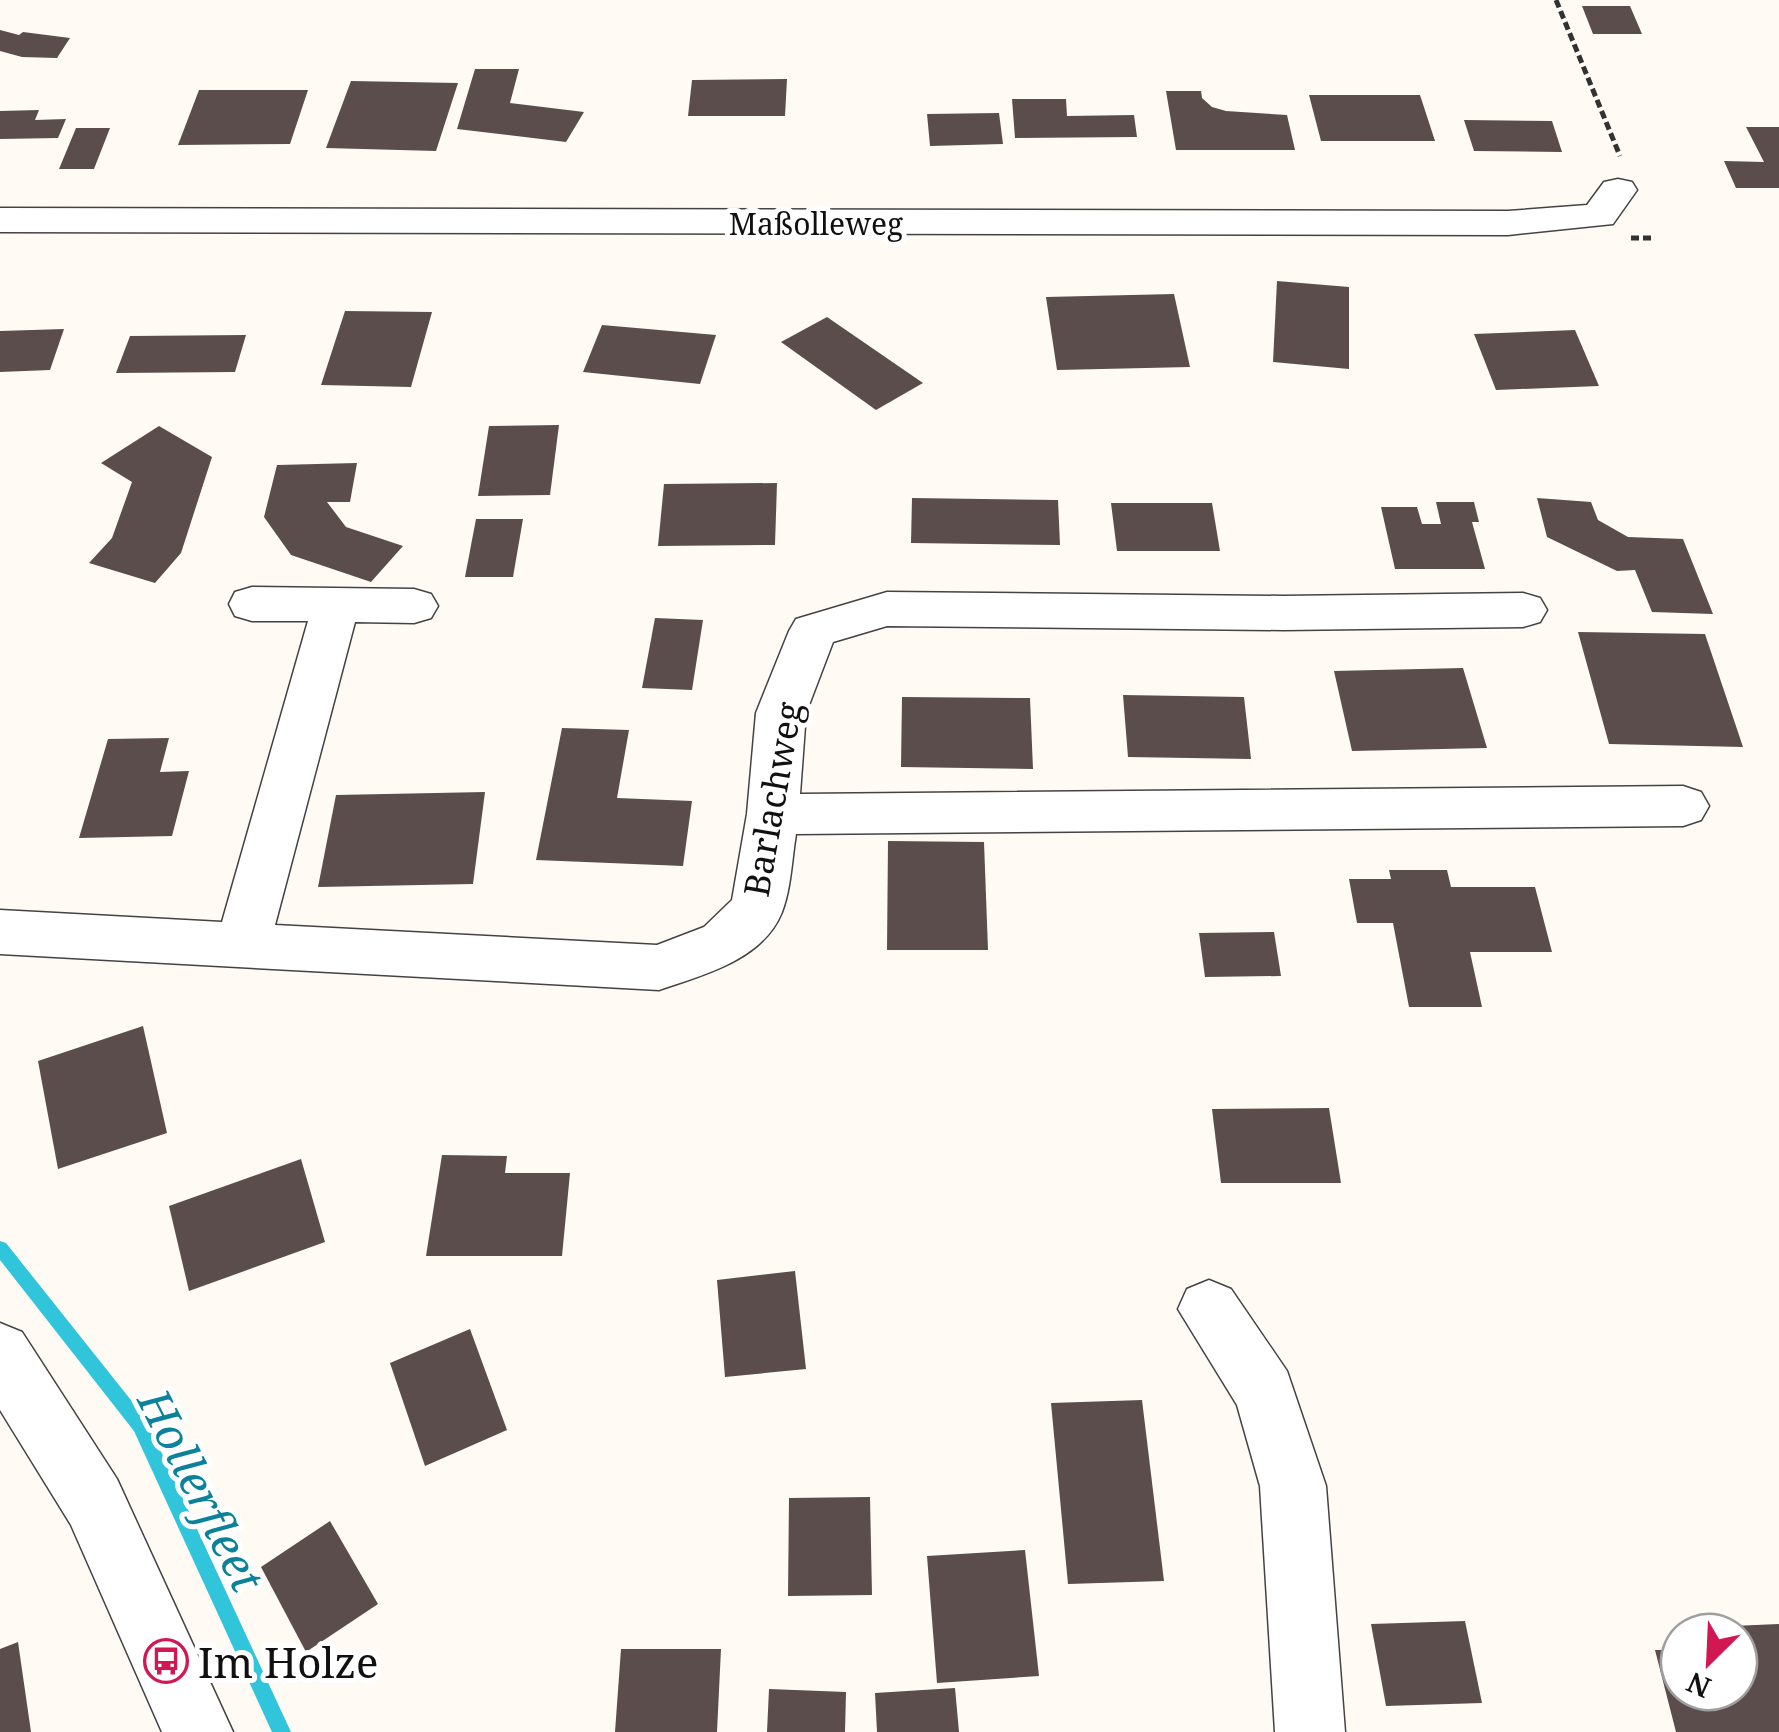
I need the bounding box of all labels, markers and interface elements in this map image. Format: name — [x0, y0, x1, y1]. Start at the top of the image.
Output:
street label: Maßolleweg — [729, 203, 903, 244]
street label: Barlachweg — [732, 698, 812, 900]
water label: Hollerfleet — [124, 1377, 279, 1602]
north arrow — [1659, 1612, 1759, 1712]
place label: Im Holze — [198, 1633, 379, 1690]
bus stop icon: Im Holze — [143, 1638, 189, 1684]
text: N — [1681, 1664, 1716, 1708]

